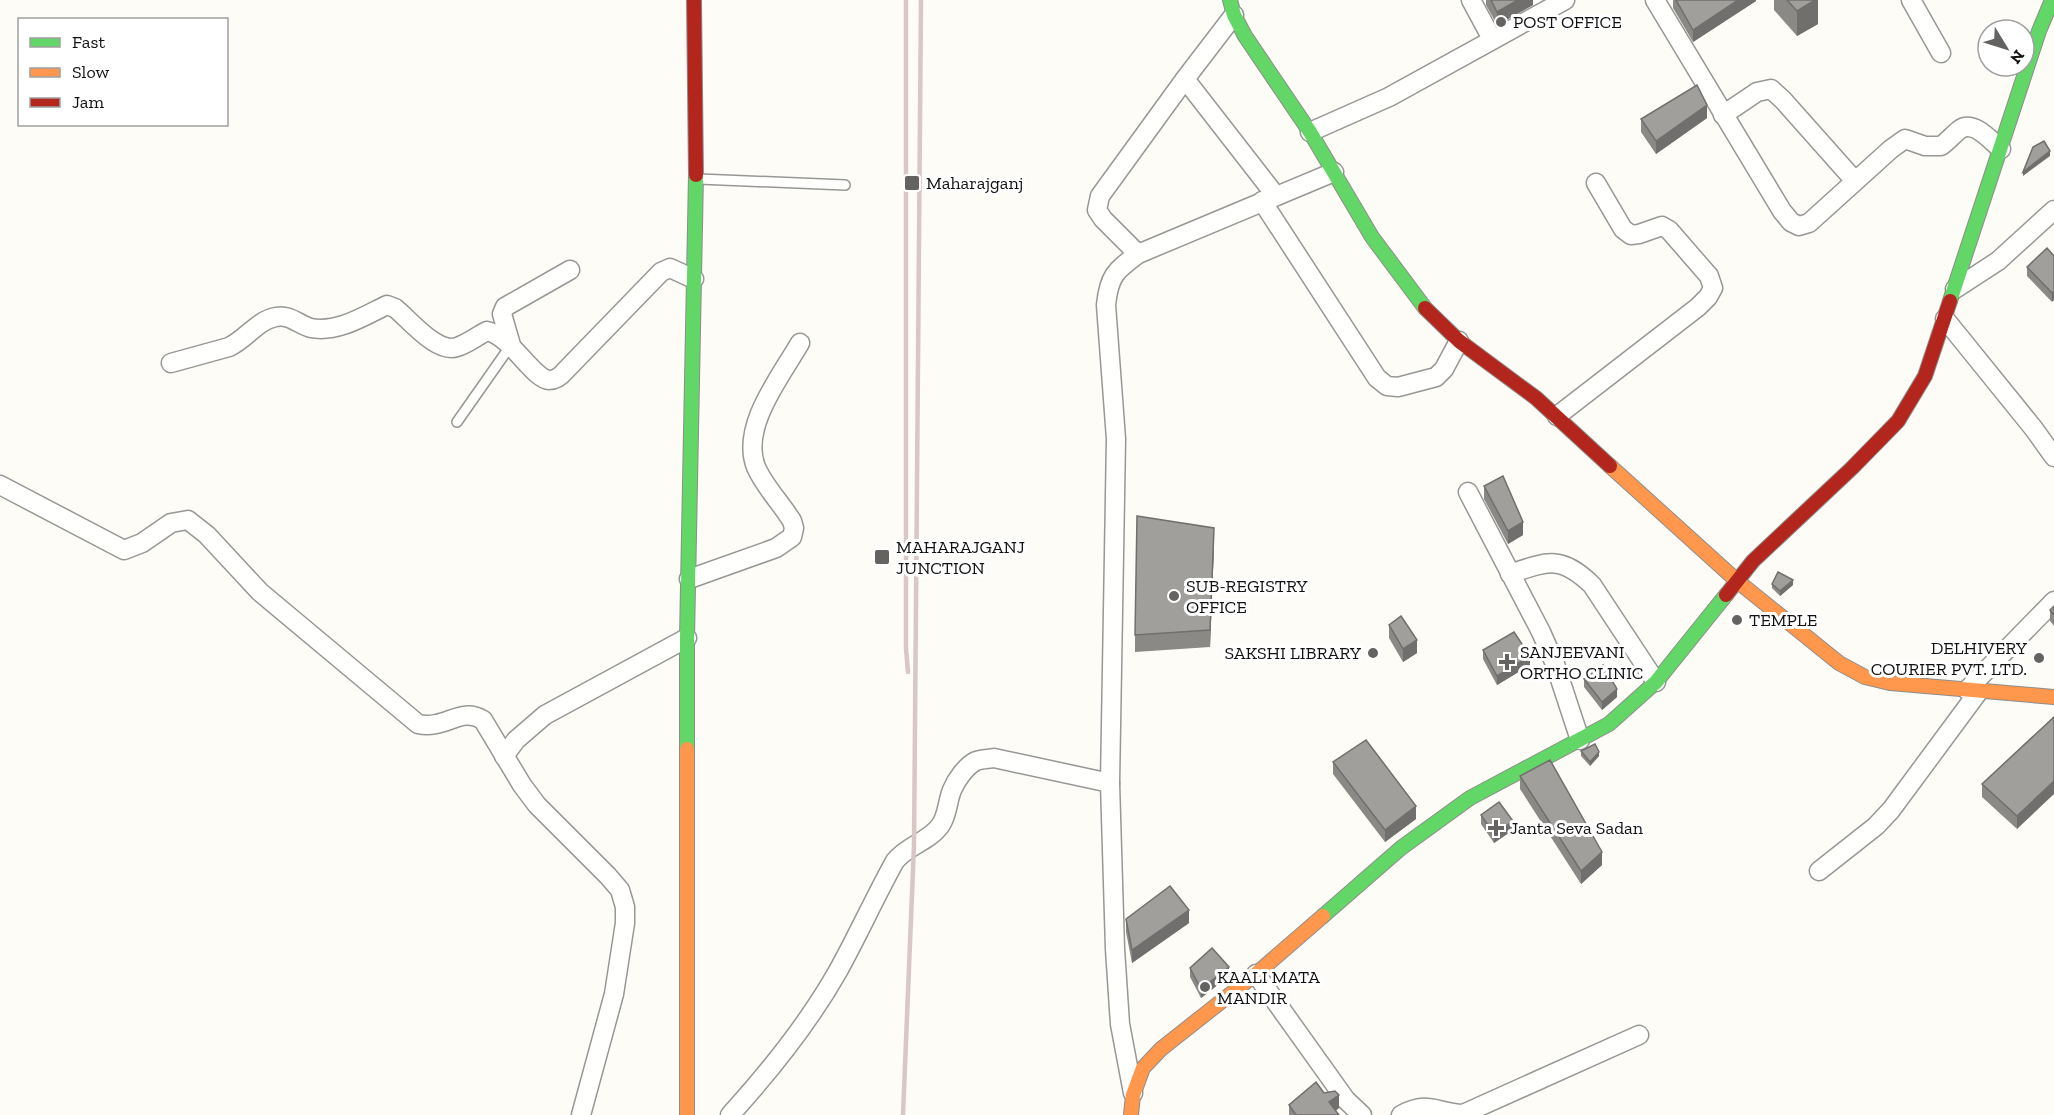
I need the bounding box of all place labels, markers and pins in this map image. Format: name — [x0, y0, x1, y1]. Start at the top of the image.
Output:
place label: POST OFFICE — [1513, 11, 1622, 33]
marker: POST OFFICE — [1494, 15, 1508, 29]
place label: Maharajganj — [926, 172, 1023, 194]
marker: Maharajganj — [903, 174, 921, 192]
place label: MAHARAJGANJ JUNCTION — [896, 536, 1025, 579]
marker: MAHARAJGANJ JUNCTION — [873, 548, 891, 566]
place label: SUB-REGISTRY OFFICE — [1186, 575, 1308, 618]
marker: SUB-REGISTRY OFFICE — [1167, 589, 1181, 603]
place label: TEMPLE — [1749, 609, 1817, 631]
marker: TEMPLE — [1730, 613, 1744, 627]
place label: DELHIVERY COURIER PVT. LTD. — [1871, 637, 2027, 680]
place label: SANJEEVANI ORTHO CLINIC — [1520, 641, 1643, 684]
place label: SAKSHI LIBRARY — [1224, 642, 1361, 664]
marker: SAKSHI LIBRARY — [1366, 646, 1380, 660]
marker: DELHIVERY COURIER PVT. LTD. — [2032, 651, 2046, 665]
marker: SANJEEVANI ORTHO CLINIC — [1498, 653, 1516, 671]
place label: Janta Seva Sadan — [1510, 817, 1644, 839]
marker: Janta Seva Sadan — [1487, 819, 1505, 837]
place label: KAALI MATA MANDIR — [1217, 966, 1320, 1009]
marker: KAALI MATA MANDIR — [1198, 980, 1212, 994]

